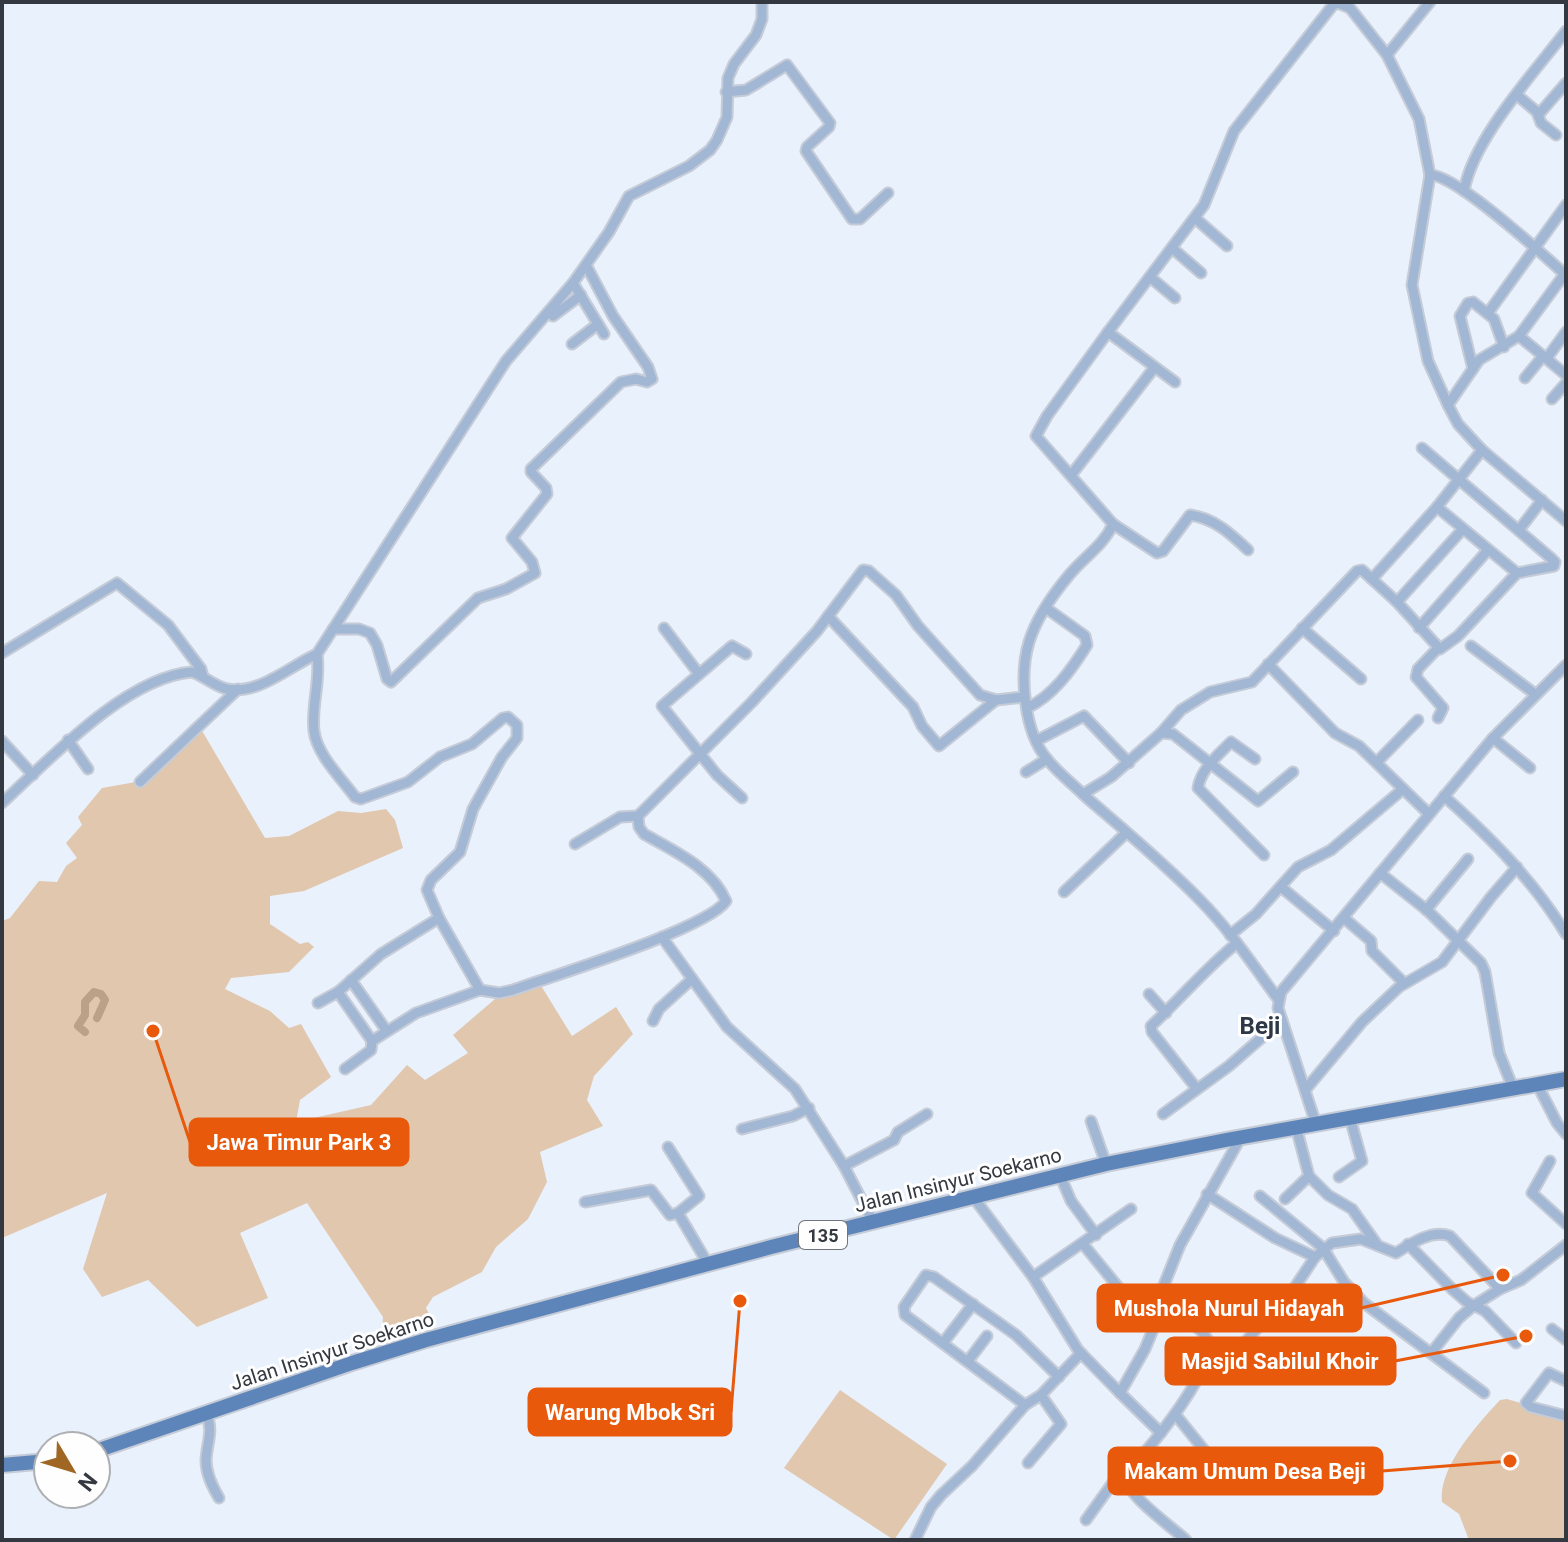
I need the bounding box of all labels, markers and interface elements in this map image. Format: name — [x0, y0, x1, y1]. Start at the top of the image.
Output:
district label: Beji — [1240, 1012, 1280, 1040]
callout: Jawa Timur Park 3 — [190, 1119, 408, 1165]
text: Jawa Timur Park 3 — [207, 1130, 391, 1155]
street label: Jalan Insinyur Soekarno — [852, 1143, 1064, 1217]
road number: 135 — [799, 1221, 847, 1249]
callout: Mushola Nurul Hidayah — [1098, 1285, 1361, 1331]
text: Mushola Nurul Hidayah — [1114, 1296, 1344, 1321]
street label: Jalan Insinyur Soekarno — [227, 1307, 437, 1395]
callout: Masjid Sabilul Khoir — [1166, 1338, 1395, 1384]
text: Masjid Sabilul Khoir — [1181, 1349, 1379, 1374]
callout: Warung Mbok Sri — [529, 1389, 731, 1435]
text: Warung Mbok Sri — [545, 1400, 715, 1425]
north arrow — [32, 1430, 112, 1510]
callout: Makam Umum Desa Beji — [1109, 1448, 1382, 1494]
text: Makam Umum Desa Beji — [1124, 1459, 1366, 1484]
text: N — [73, 1468, 102, 1496]

